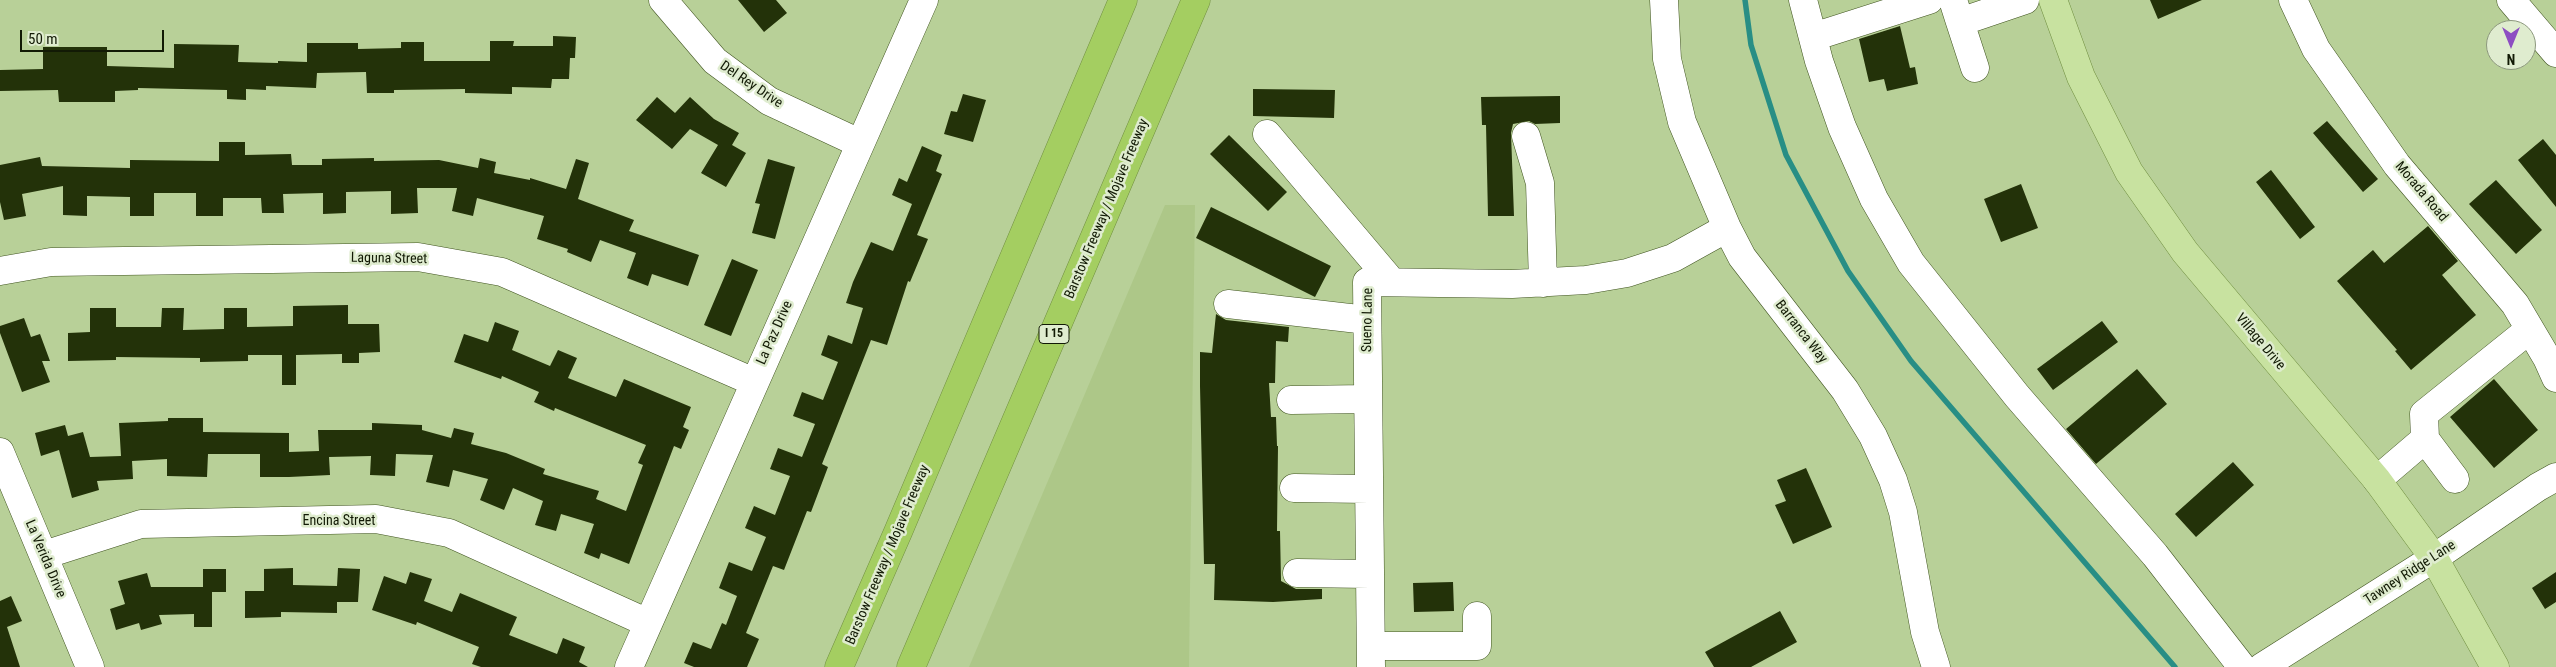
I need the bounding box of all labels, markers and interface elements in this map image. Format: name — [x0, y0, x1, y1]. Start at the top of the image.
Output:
scale bar — [22, 20, 166, 52]
north arrow — [2486, 20, 2536, 70]
text: 50 m — [28, 30, 58, 48]
text: N — [2507, 51, 2515, 67]
street label: Del Rey Drive — [717, 58, 785, 112]
street label: Barstow Freeway / Mojave Freeway — [1061, 117, 1153, 301]
street label: Morada Road — [2391, 159, 2451, 225]
street label: Laguna Street — [351, 250, 427, 268]
street label: Sueno Lane — [1359, 288, 1377, 352]
street label: Barranca Way — [1771, 297, 1831, 367]
street label: La Paz Drive — [753, 298, 797, 368]
street label: Village Drive — [2231, 310, 2289, 374]
road number: I 15 — [1039, 324, 1069, 344]
street label: Barstow Freeway / Mojave Freeway — [842, 463, 934, 647]
street label: Encina Street — [303, 513, 375, 529]
street label: La Verida Drive — [21, 518, 69, 600]
street label: Tawney Ridge Lane — [2361, 537, 2459, 609]

